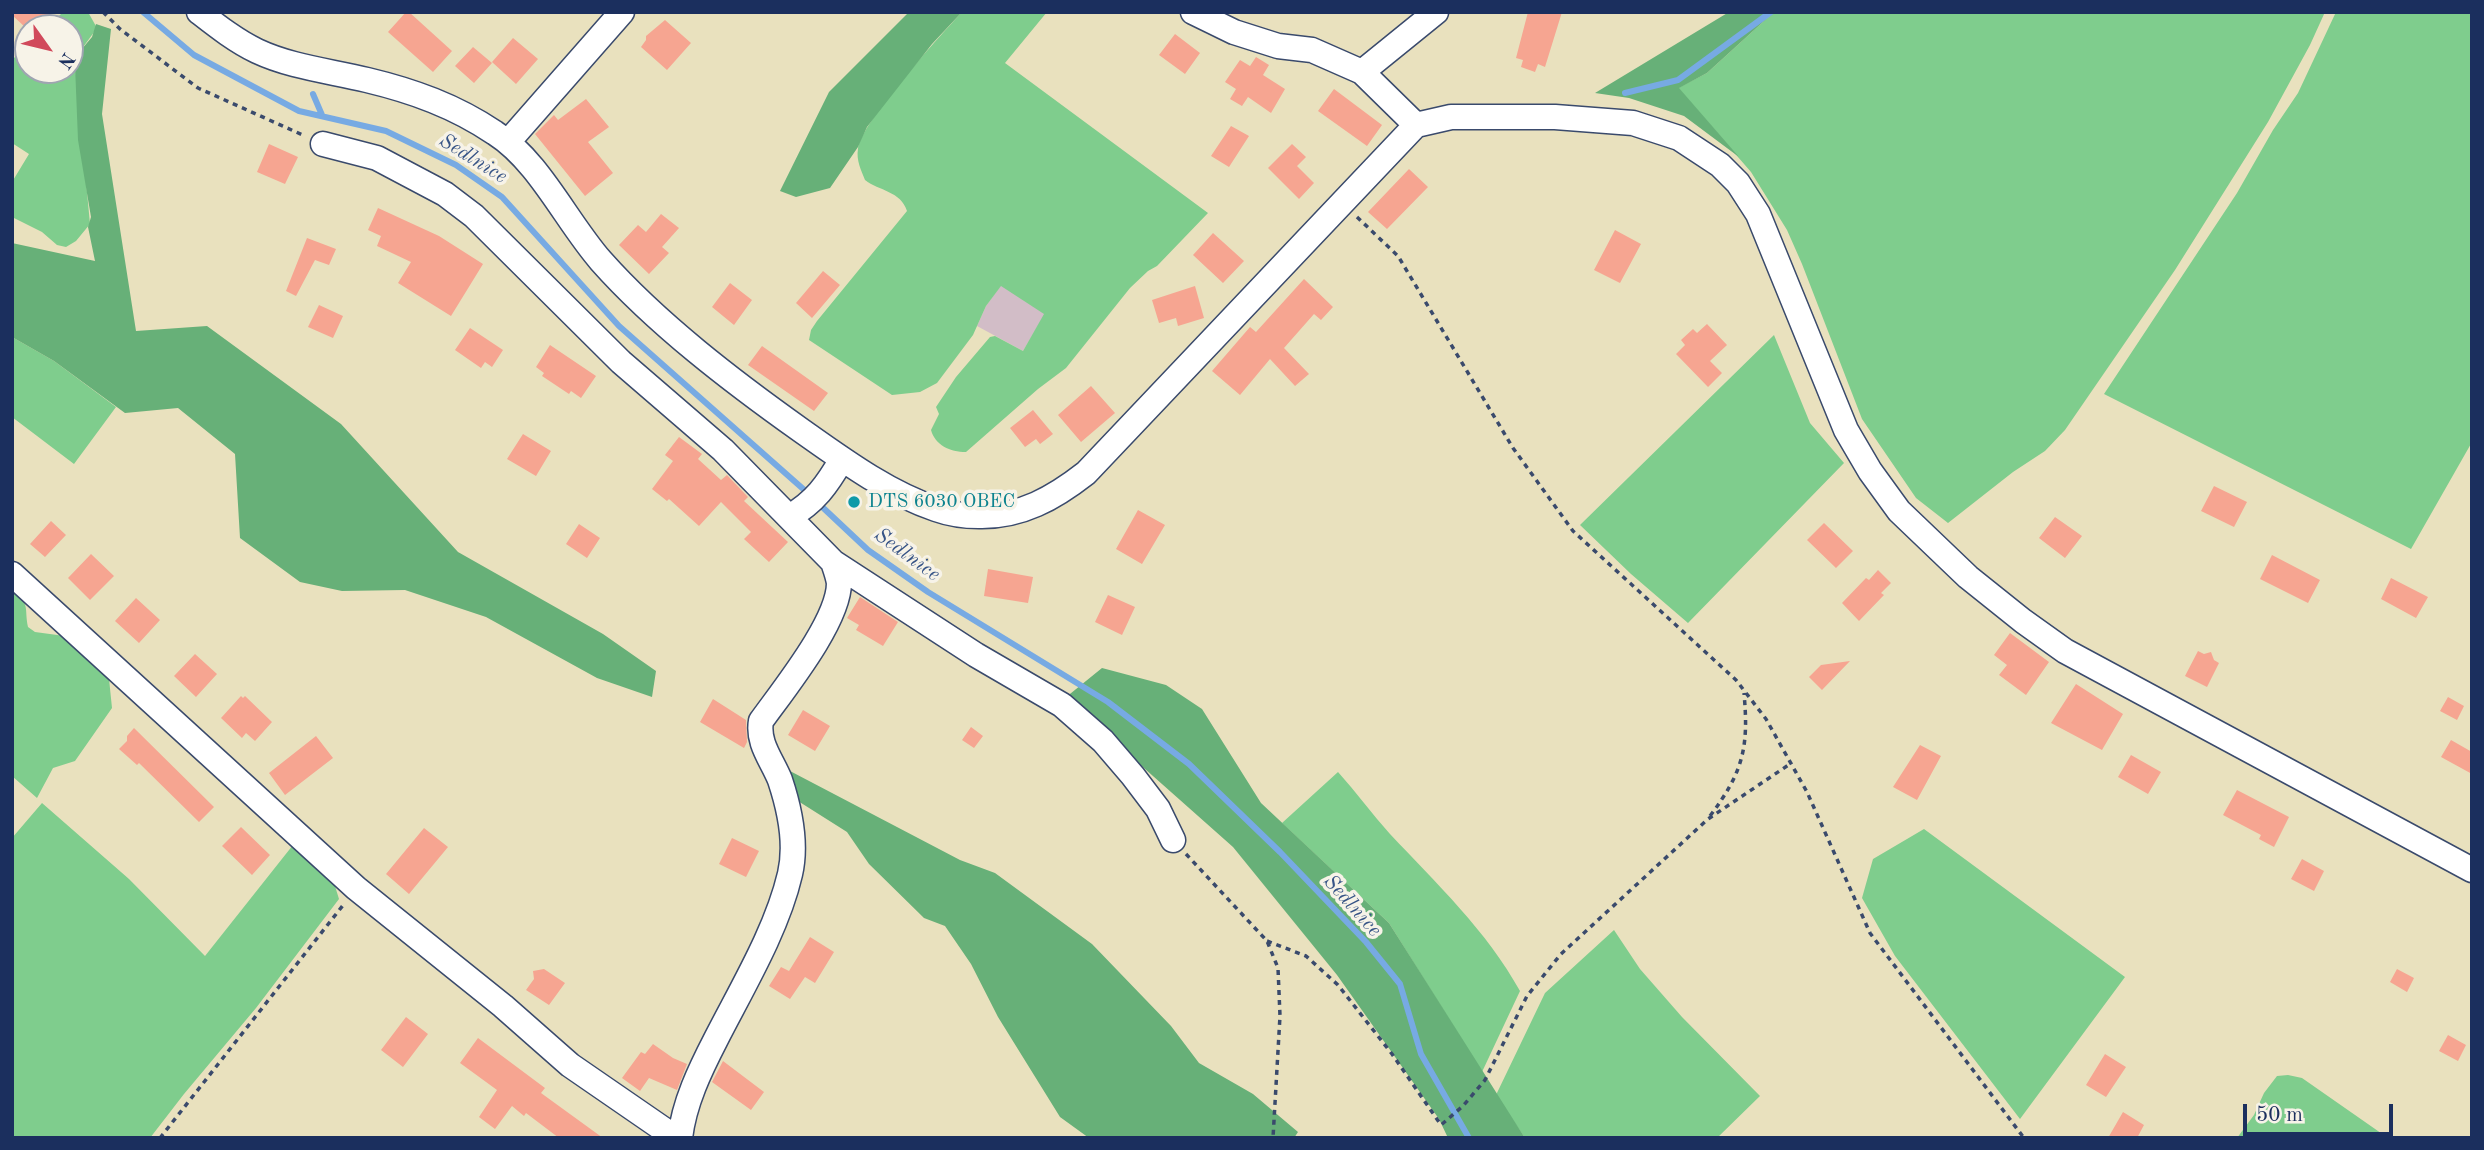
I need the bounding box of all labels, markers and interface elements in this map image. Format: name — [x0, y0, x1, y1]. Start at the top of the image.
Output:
north arrow — [14, 14, 84, 84]
text: N — [53, 49, 77, 71]
water label: Sedlnice — [434, 128, 512, 190]
place label: DTS 6030 OBEC — [868, 491, 1015, 513]
marker: DTS 6030 OBEC — [846, 494, 862, 510]
water label: Sedlnice — [869, 523, 945, 587]
water label: Sedlnice — [1317, 870, 1387, 942]
scale bar — [2246, 1090, 2396, 1134]
text: 50 m — [2256, 1105, 2303, 1126]

